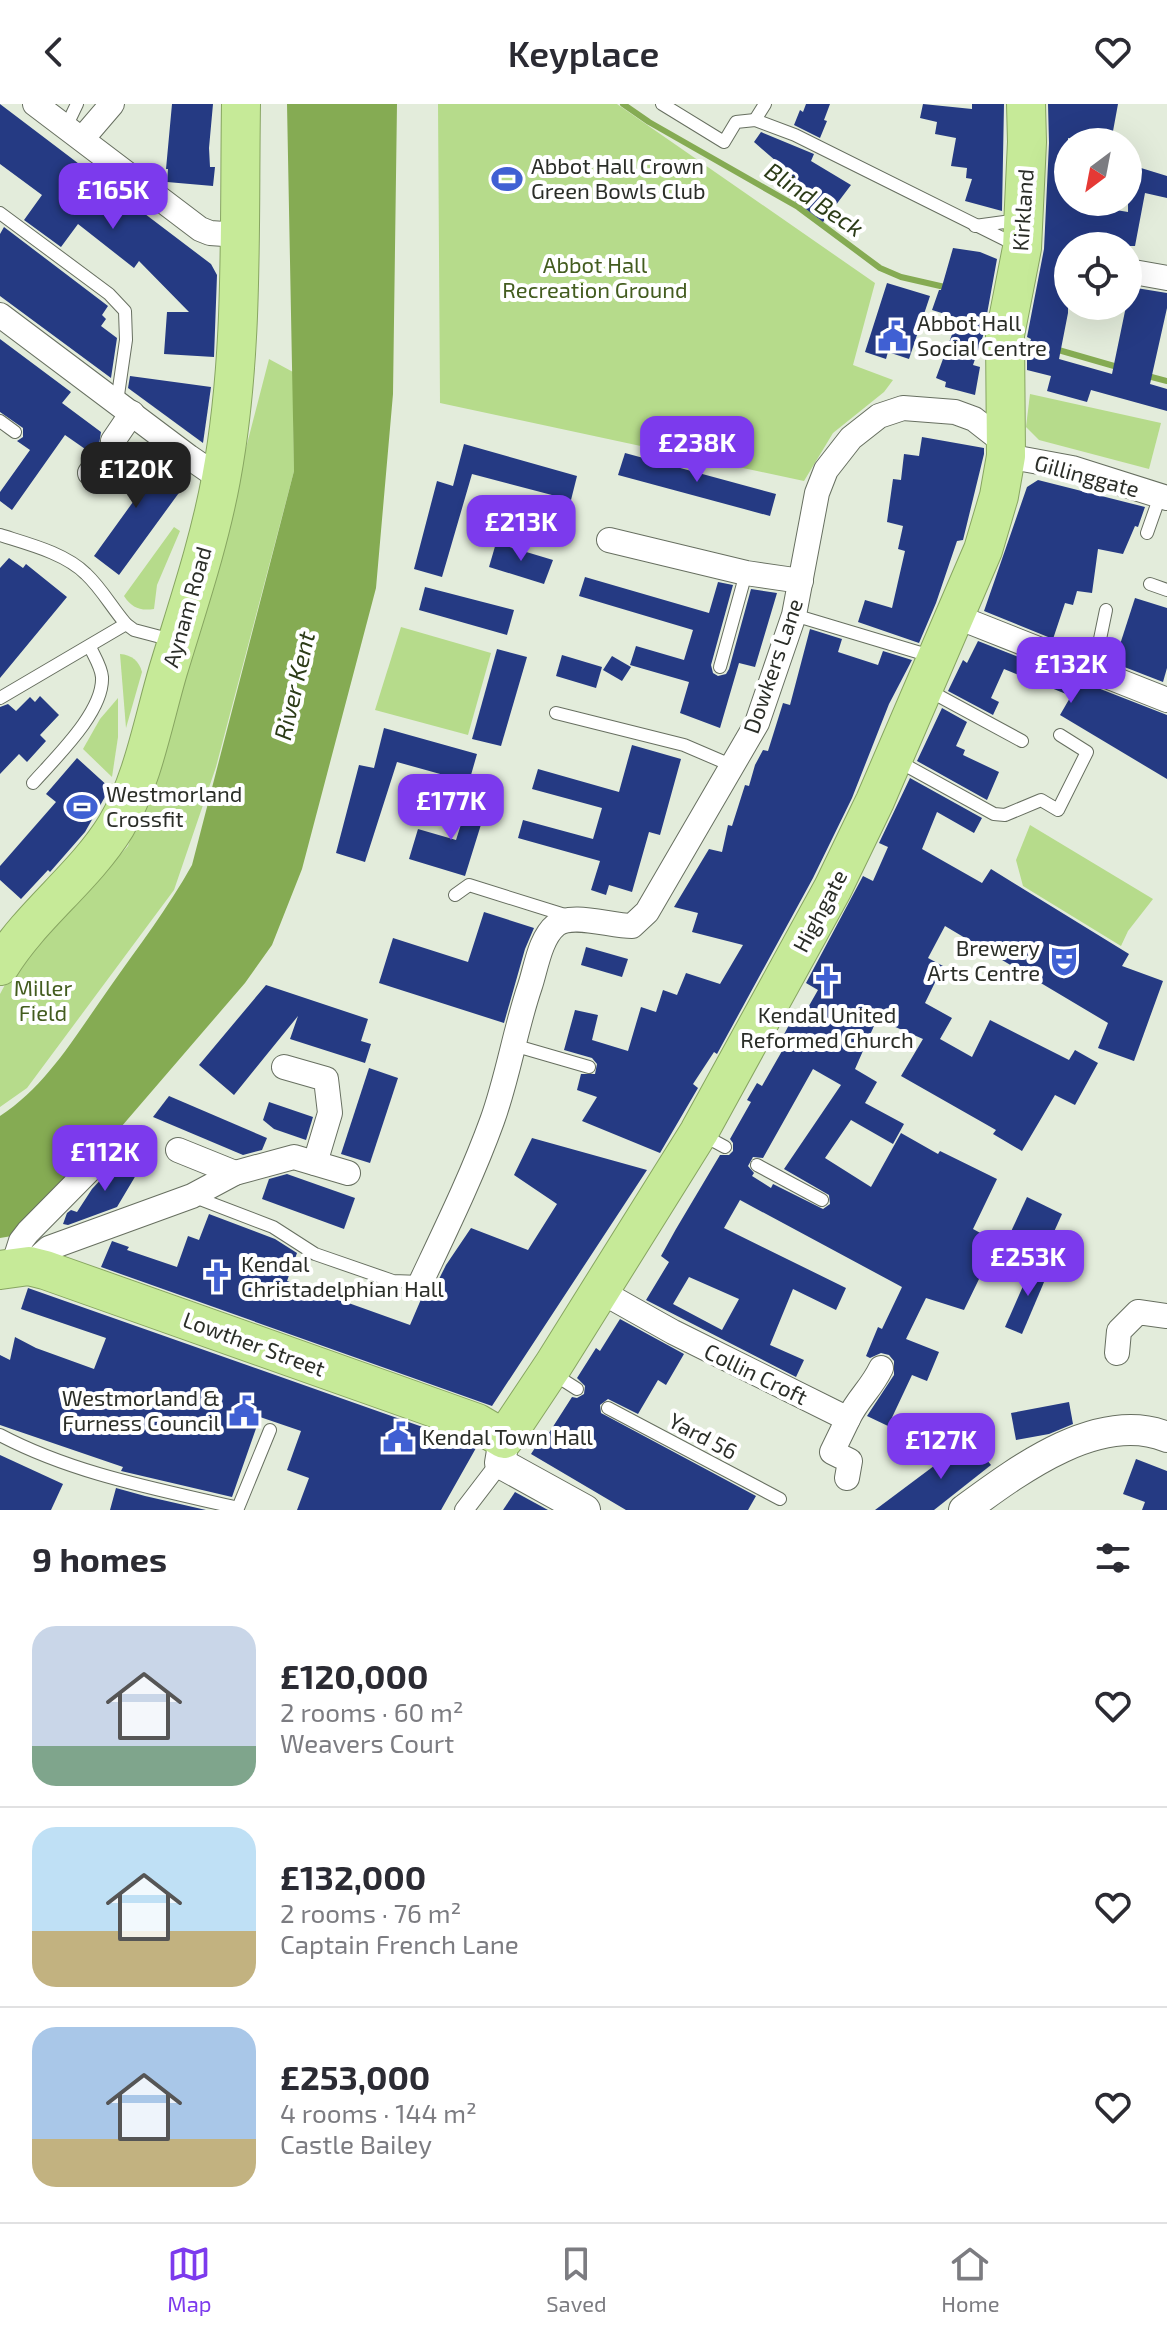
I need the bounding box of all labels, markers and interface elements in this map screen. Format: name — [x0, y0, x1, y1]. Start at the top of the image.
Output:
icon: back — [32, 30, 76, 74]
icon: heart — [1091, 30, 1135, 74]
text: Keyplace — [508, 31, 659, 74]
north arrow — [1054, 128, 1142, 216]
map controls — [1054, 128, 1142, 320]
place label: Abbot Hall Crown Green Bowls Club — [531, 152, 706, 203]
water label: Blind Beck — [760, 155, 870, 242]
sports icon: Abbot Hall Crown Green Bowls Club — [490, 162, 524, 196]
pin: £165K — [57, 163, 169, 231]
street label: Kirkland — [1006, 168, 1038, 252]
text: £165K — [77, 173, 149, 204]
button: locate — [1054, 232, 1142, 320]
park label: Abbot Hall Recreation Ground — [502, 251, 688, 302]
place label: Abbot Hall Social Centre — [917, 309, 1047, 360]
public building icon: Abbot Hall Social Centre — [876, 319, 910, 353]
pin: £238K — [641, 416, 753, 484]
text: £238K — [658, 426, 736, 457]
pin: £120K — [80, 442, 192, 510]
street label: Gillinggate — [1032, 449, 1142, 501]
text: £120K — [99, 452, 173, 483]
pin: £213K — [465, 495, 577, 563]
text: £213K — [485, 505, 557, 536]
street label: Aynam Road — [156, 543, 216, 670]
street label: Dowkers Lane — [737, 595, 807, 736]
water label: River Kent — [267, 628, 320, 743]
pin: £132K — [1015, 637, 1127, 705]
text: £132K — [1035, 647, 1107, 678]
pin: £177K — [395, 774, 507, 842]
place label: Westmorland Crossfit — [106, 780, 242, 831]
text: £177K — [416, 784, 486, 815]
sports icon: Westmorland Crossfit — [65, 790, 99, 824]
street label: Highgate — [787, 865, 852, 956]
place label: Brewery Arts Centre — [927, 934, 1040, 985]
theatre icon: Brewery Arts Centre — [1047, 944, 1081, 978]
church icon: Kendal United Reformed Church — [810, 964, 844, 998]
park label: Miller Field — [14, 974, 72, 1025]
place label: Kendal United Reformed Church — [740, 1001, 914, 1052]
pin: £112K — [49, 1125, 161, 1193]
text: £112K — [70, 1135, 140, 1166]
pin: £253K — [972, 1230, 1084, 1298]
text: £253K — [990, 1240, 1066, 1271]
place label: Kendal Christadelphian Hall — [241, 1250, 444, 1301]
church icon: Kendal Christadelphian Hall — [200, 1260, 234, 1294]
street label: Lowther Street — [180, 1305, 329, 1381]
street label: Collin Croft — [701, 1337, 812, 1409]
place label: Westmorland & Furness Council — [62, 1384, 220, 1435]
public building icon: Westmorland & Furness Council — [227, 1394, 261, 1428]
street label: Yard 56 — [665, 1406, 742, 1464]
pin: £127K — [885, 1413, 997, 1481]
public building icon: Kendal Town Hall — [381, 1420, 415, 1454]
place label: Kendal Town Hall — [422, 1423, 593, 1449]
text: £127K — [905, 1423, 977, 1454]
icon: filters — [1091, 1536, 1135, 1580]
text: 9 homes — [32, 1538, 167, 1579]
text: £120,000 — [280, 1655, 428, 1696]
icon: home — [96, 1658, 192, 1754]
icon: heart — [1091, 1684, 1135, 1728]
text: 2 rooms · 60 m² — [280, 1696, 464, 1727]
text: Weavers Court — [280, 1727, 454, 1758]
text: £132,000 — [280, 1856, 426, 1897]
icon: home — [96, 1859, 192, 1955]
icon: heart — [1091, 1885, 1135, 1929]
text: 2 rooms · 76 m² — [280, 1897, 461, 1928]
text: Captain French Lane — [280, 1928, 519, 1959]
text: £253,000 — [280, 2056, 430, 2097]
icon: home — [96, 2059, 192, 2155]
icon: heart — [1091, 2085, 1135, 2129]
text: 4 rooms · 144 m² — [280, 2097, 477, 2128]
text: Castle Bailey — [280, 2128, 432, 2159]
tab: Map — [167, 2242, 212, 2316]
tab: Saved — [546, 2242, 607, 2316]
tab: Home — [941, 2242, 1000, 2316]

